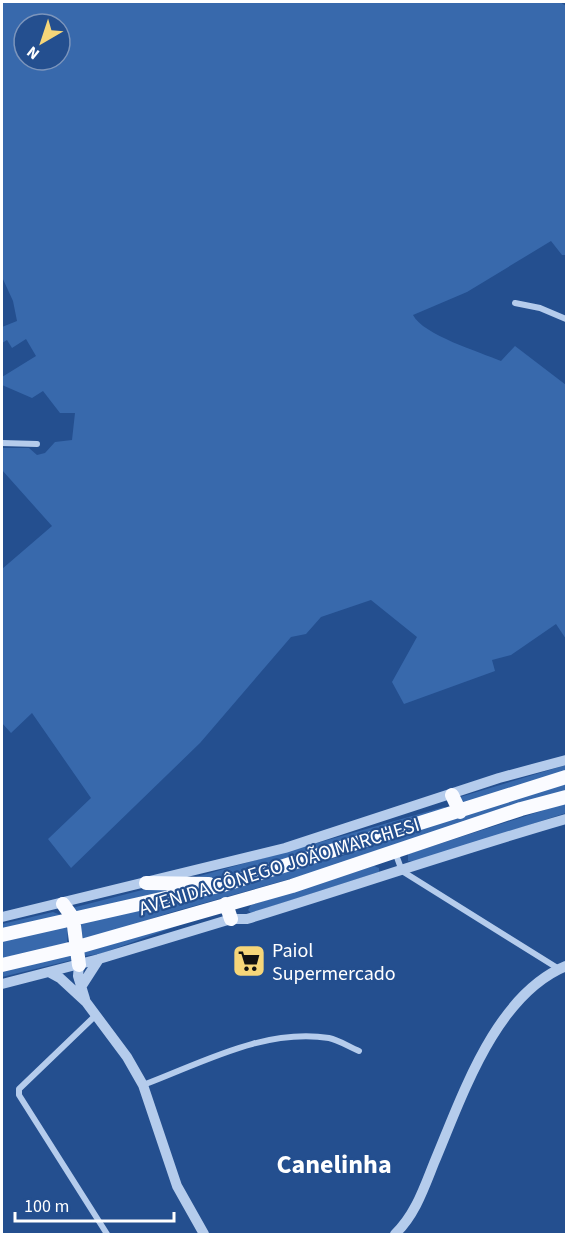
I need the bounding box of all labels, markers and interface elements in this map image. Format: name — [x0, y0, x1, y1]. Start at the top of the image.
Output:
north arrow — [12, 12, 72, 72]
text: N — [22, 41, 44, 65]
street label: AVENIDA CÔNEGO JOÃO MARCHESI — [136, 811, 423, 923]
place label: Paiol Supermercado — [272, 937, 396, 988]
supermarket icon: Paiol Supermercado — [231, 943, 267, 979]
district label: Canelinha — [276, 1146, 392, 1183]
scale bar — [15, 1185, 174, 1223]
text: 100 m — [24, 1194, 69, 1219]

